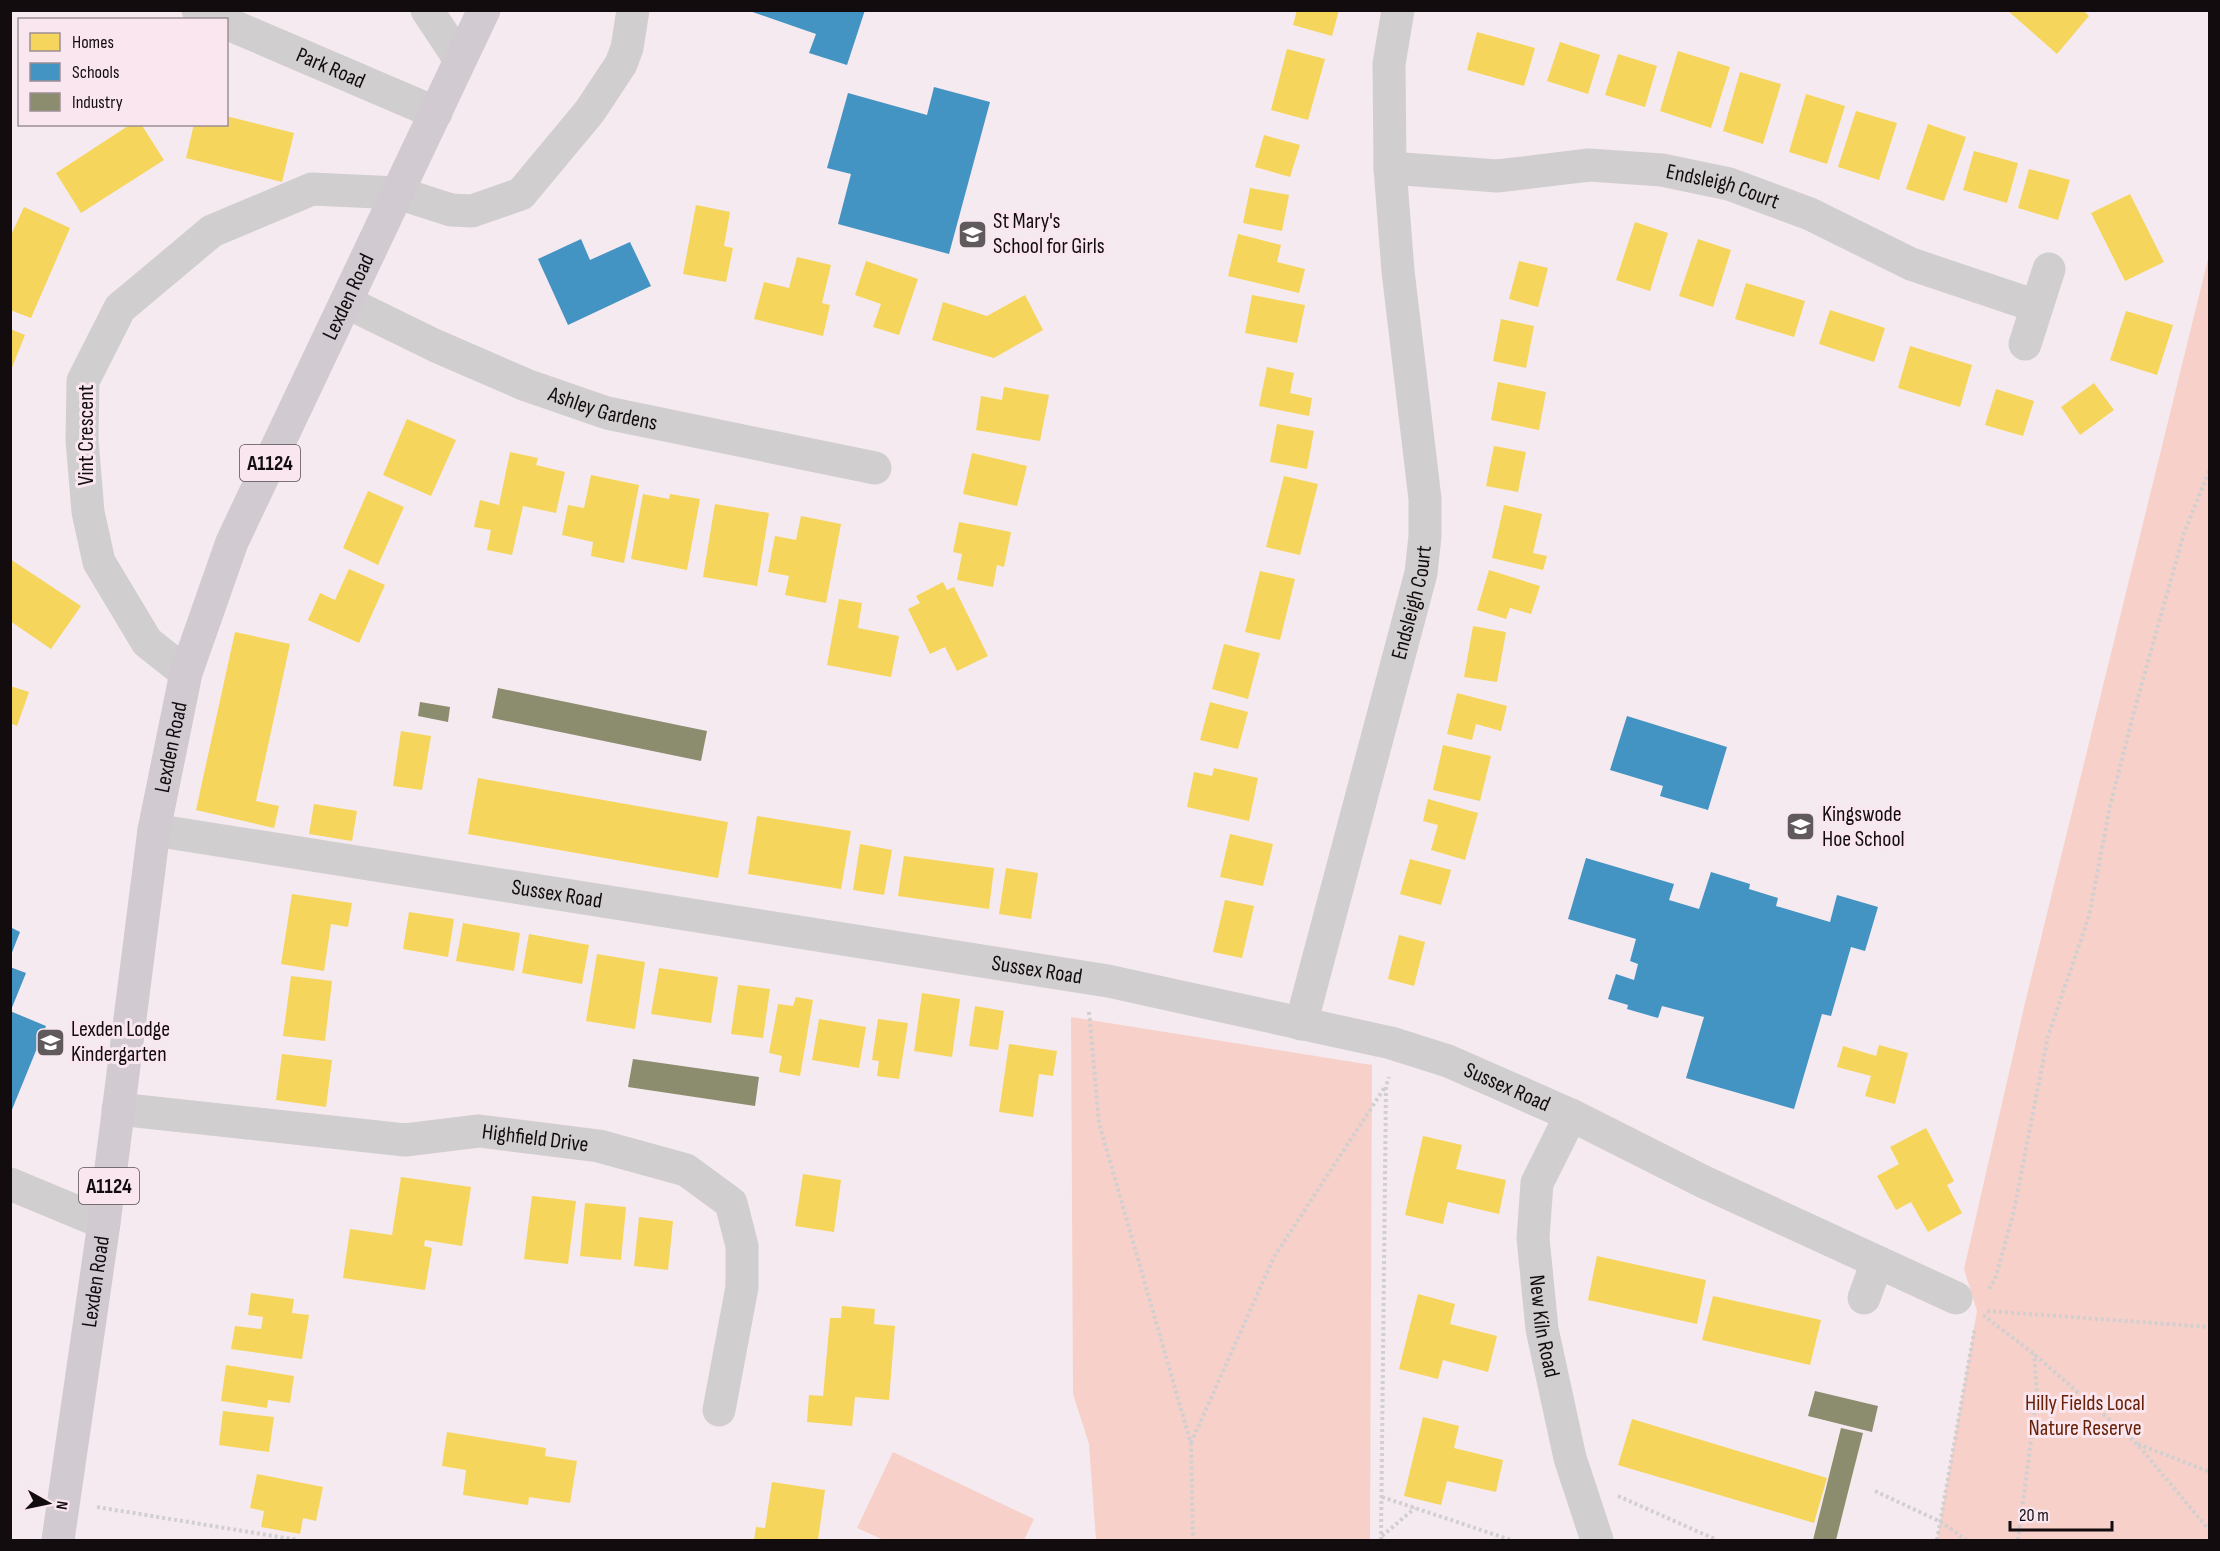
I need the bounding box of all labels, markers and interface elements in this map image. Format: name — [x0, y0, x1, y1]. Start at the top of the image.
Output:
legend — [18, 18, 228, 126]
text: Homes — [72, 32, 114, 53]
street label: Park Road — [292, 41, 369, 95]
text: Schools — [72, 62, 119, 83]
text: Industry — [72, 92, 123, 113]
street label: Endsleigh Court — [1664, 158, 1783, 215]
place label: St Mary's School for Girls — [993, 208, 1105, 260]
school or university icon: St Mary's School for Girls — [956, 218, 988, 250]
street label: Lexden Road — [316, 249, 380, 344]
street label: Ashley Gardens — [544, 380, 660, 437]
street label: Vint Crescent — [73, 384, 100, 485]
road number: A1124 — [240, 445, 300, 481]
street label: Endsleigh Court — [1385, 544, 1437, 662]
street label: Lexden Road — [148, 699, 193, 795]
place label: Kingswode Hoe School — [1822, 801, 1905, 853]
school or university icon: Kingswode Hoe School — [1785, 811, 1817, 843]
street label: Sussex Road — [510, 873, 604, 914]
street label: Sussex Road — [990, 949, 1084, 990]
place label: Lexden Lodge Kindergarten — [71, 1016, 170, 1068]
school or university icon: Lexden Lodge Kindergarten — [34, 1026, 66, 1058]
street label: Sussex Road — [1460, 1056, 1554, 1118]
street label: Highfield Drive — [480, 1118, 590, 1158]
road number: A1124 — [79, 1168, 139, 1204]
street label: Lexden Road — [76, 1234, 115, 1329]
street label: New Kiln Road — [1523, 1273, 1566, 1380]
park label: Hilly Fields Local Nature Reserve — [2025, 1390, 2145, 1442]
north arrow — [18, 1473, 78, 1533]
scale bar — [2010, 1494, 2112, 1532]
text: N — [51, 1499, 71, 1511]
text: 20 m — [2019, 1505, 2049, 1526]

